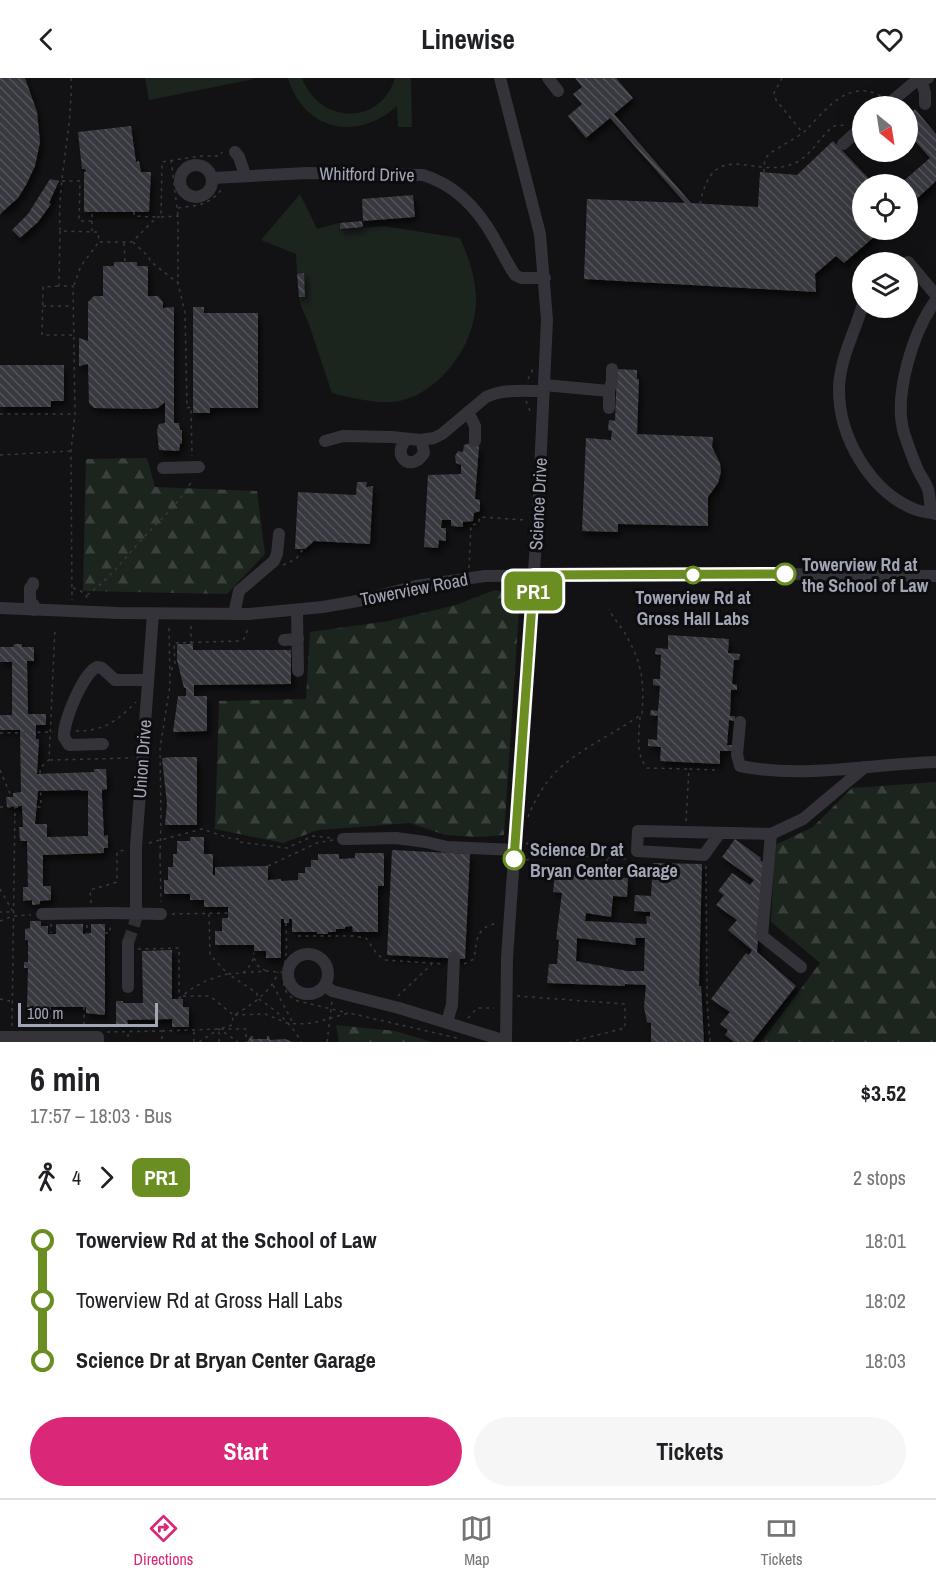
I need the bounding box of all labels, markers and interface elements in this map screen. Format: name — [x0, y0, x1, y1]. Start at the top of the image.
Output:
text: Linewise — [421, 21, 515, 57]
icon: back — [30, 23, 63, 56]
icon: heart — [873, 23, 906, 56]
north arrow — [852, 96, 918, 162]
map controls — [852, 96, 918, 318]
street label: Whitford Drive — [319, 161, 415, 187]
button: locate — [852, 174, 918, 240]
button: layers — [852, 252, 918, 318]
street label: Science Drive — [523, 457, 553, 551]
place label: Towerview Rd at the School of Law — [802, 552, 929, 598]
marker: Towerview Rd at the School of Law — [774, 563, 796, 585]
street label: Towerview Road — [358, 566, 470, 612]
marker: Towerview Rd at Gross Hall Labs — [684, 566, 702, 584]
line badge: PR1 — [498, 572, 568, 610]
text: PR1 — [516, 577, 550, 606]
place label: Towerview Rd at Gross Hall Labs — [635, 585, 751, 631]
street label: Union Drive — [127, 719, 157, 799]
place label: Science Dr at Bryan Center Garage — [530, 837, 678, 883]
marker: Science Dr at Bryan Center Garage — [503, 848, 525, 870]
scale bar — [18, 1000, 158, 1028]
text: 100 m — [27, 1002, 63, 1024]
text: 6 min — [30, 1057, 101, 1101]
text: $3.52 — [861, 1078, 906, 1108]
text: 17:57 – 18:03 · Bus — [30, 1102, 172, 1129]
icon: walk — [30, 1161, 63, 1194]
icon: forward — [90, 1161, 123, 1194]
text: PR1 — [144, 1163, 178, 1192]
text: 4 — [72, 1164, 81, 1191]
text: 2 stops — [853, 1164, 906, 1191]
text: Towerview Rd at the School of Law — [76, 1225, 376, 1255]
text: 18:01 — [865, 1227, 906, 1254]
text: Towerview Rd at Gross Hall Labs — [76, 1285, 343, 1315]
text: 18:02 — [865, 1287, 906, 1314]
text: Science Dr at Bryan Center Garage — [76, 1345, 376, 1375]
text: 18:03 — [865, 1347, 906, 1374]
button: Start — [30, 1417, 462, 1486]
button: Tickets — [474, 1417, 906, 1486]
tab: Directions — [134, 1512, 193, 1570]
tab: Map — [460, 1512, 493, 1570]
tab: Tickets — [760, 1512, 802, 1570]

